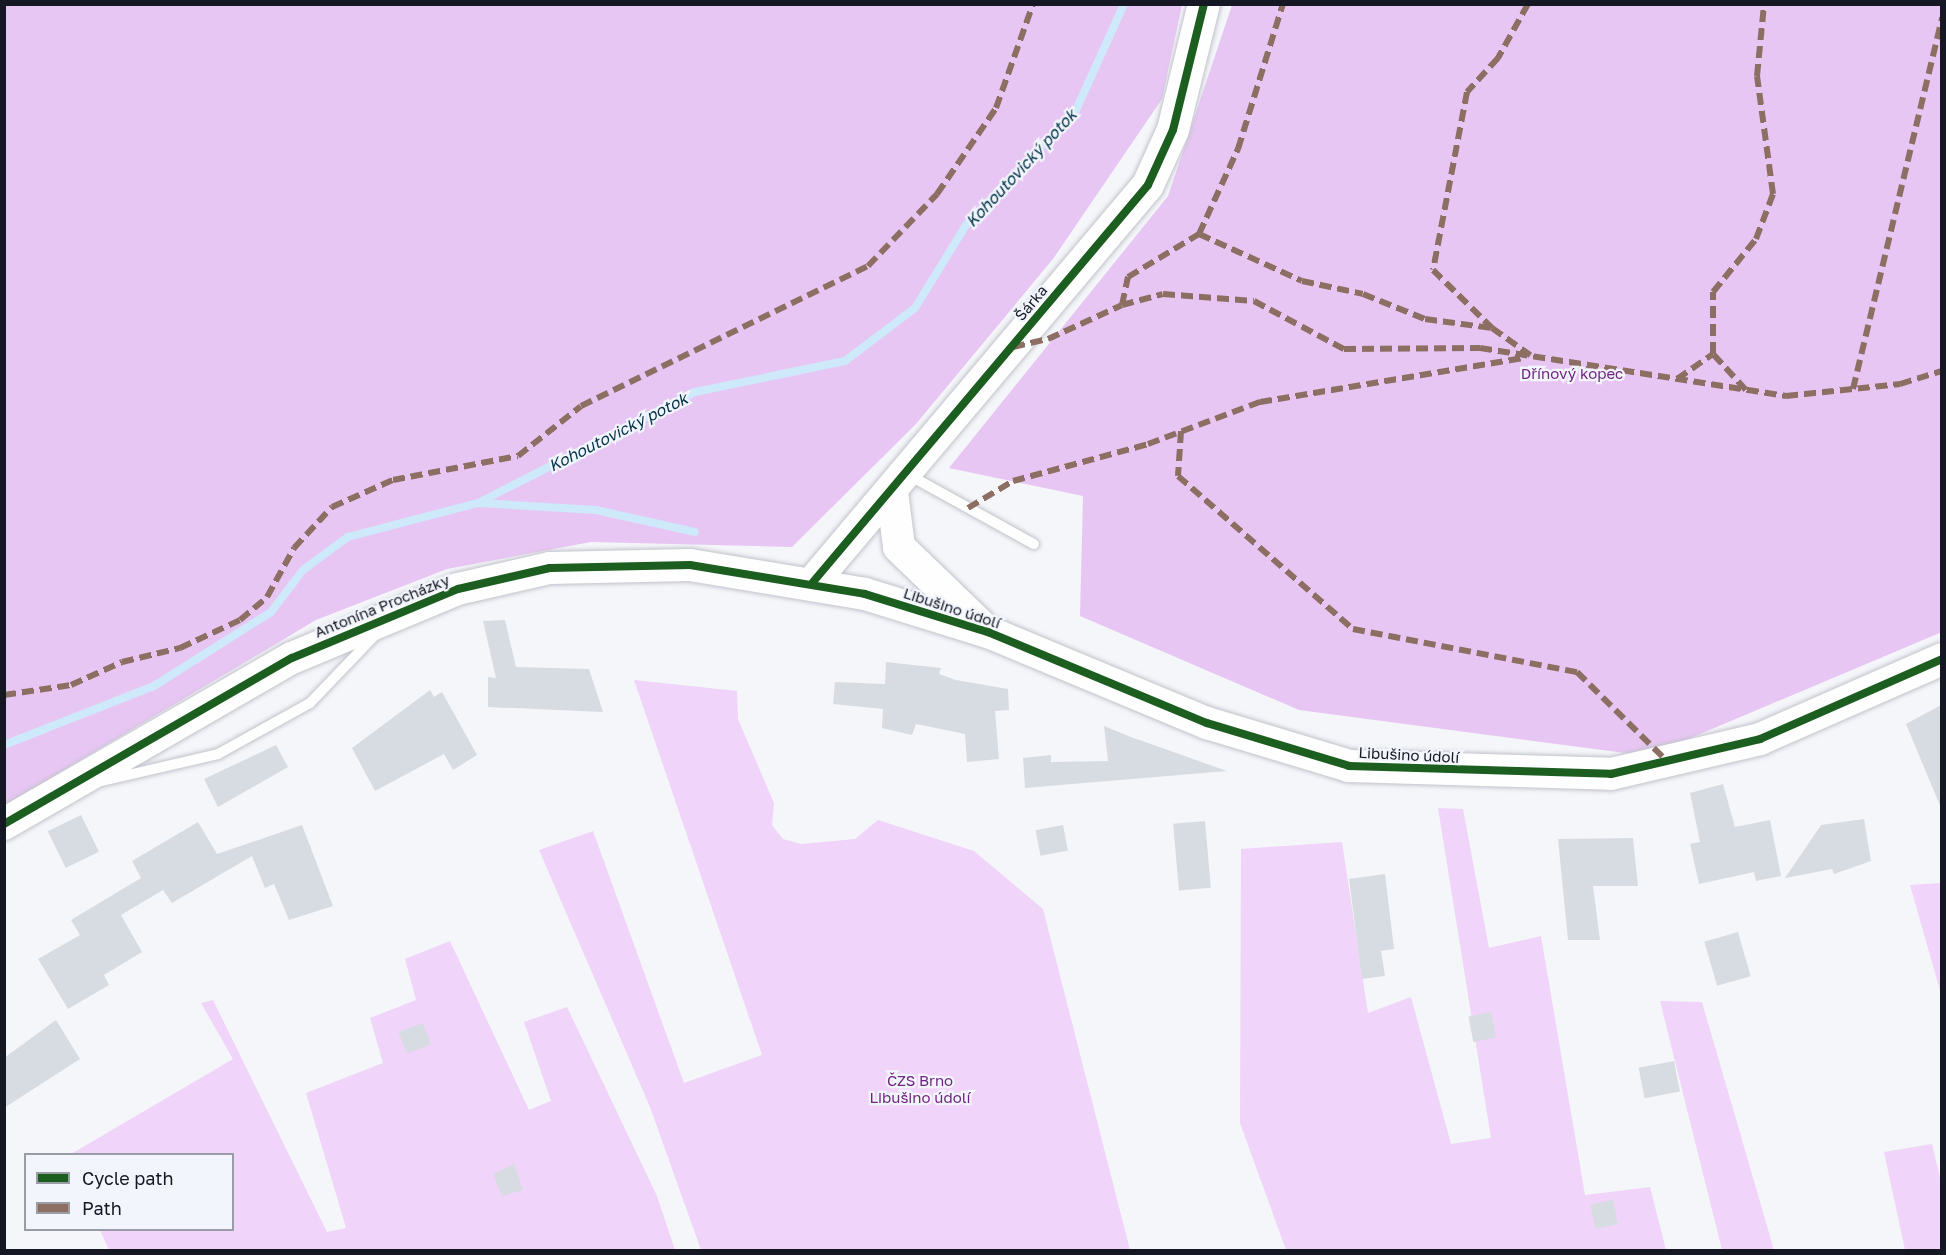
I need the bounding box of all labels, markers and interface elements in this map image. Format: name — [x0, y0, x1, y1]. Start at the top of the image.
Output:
water label: Kohoutovický potok — [962, 105, 1080, 231]
street label: Šárka — [1011, 282, 1051, 324]
park label: Dřínový kopec — [1521, 365, 1623, 383]
water label: Kohoutovický potok — [545, 389, 691, 475]
street label: Antonína Procházky — [312, 571, 452, 641]
street label: Libušino údolí — [901, 584, 1003, 632]
street label: Libušino údolí — [1358, 743, 1460, 767]
park label: ČZS Brno Libušino údolí — [870, 1071, 970, 1106]
legend — [24, 1153, 234, 1231]
text: Cycle path — [82, 1167, 174, 1189]
text: Path — [82, 1197, 122, 1219]

